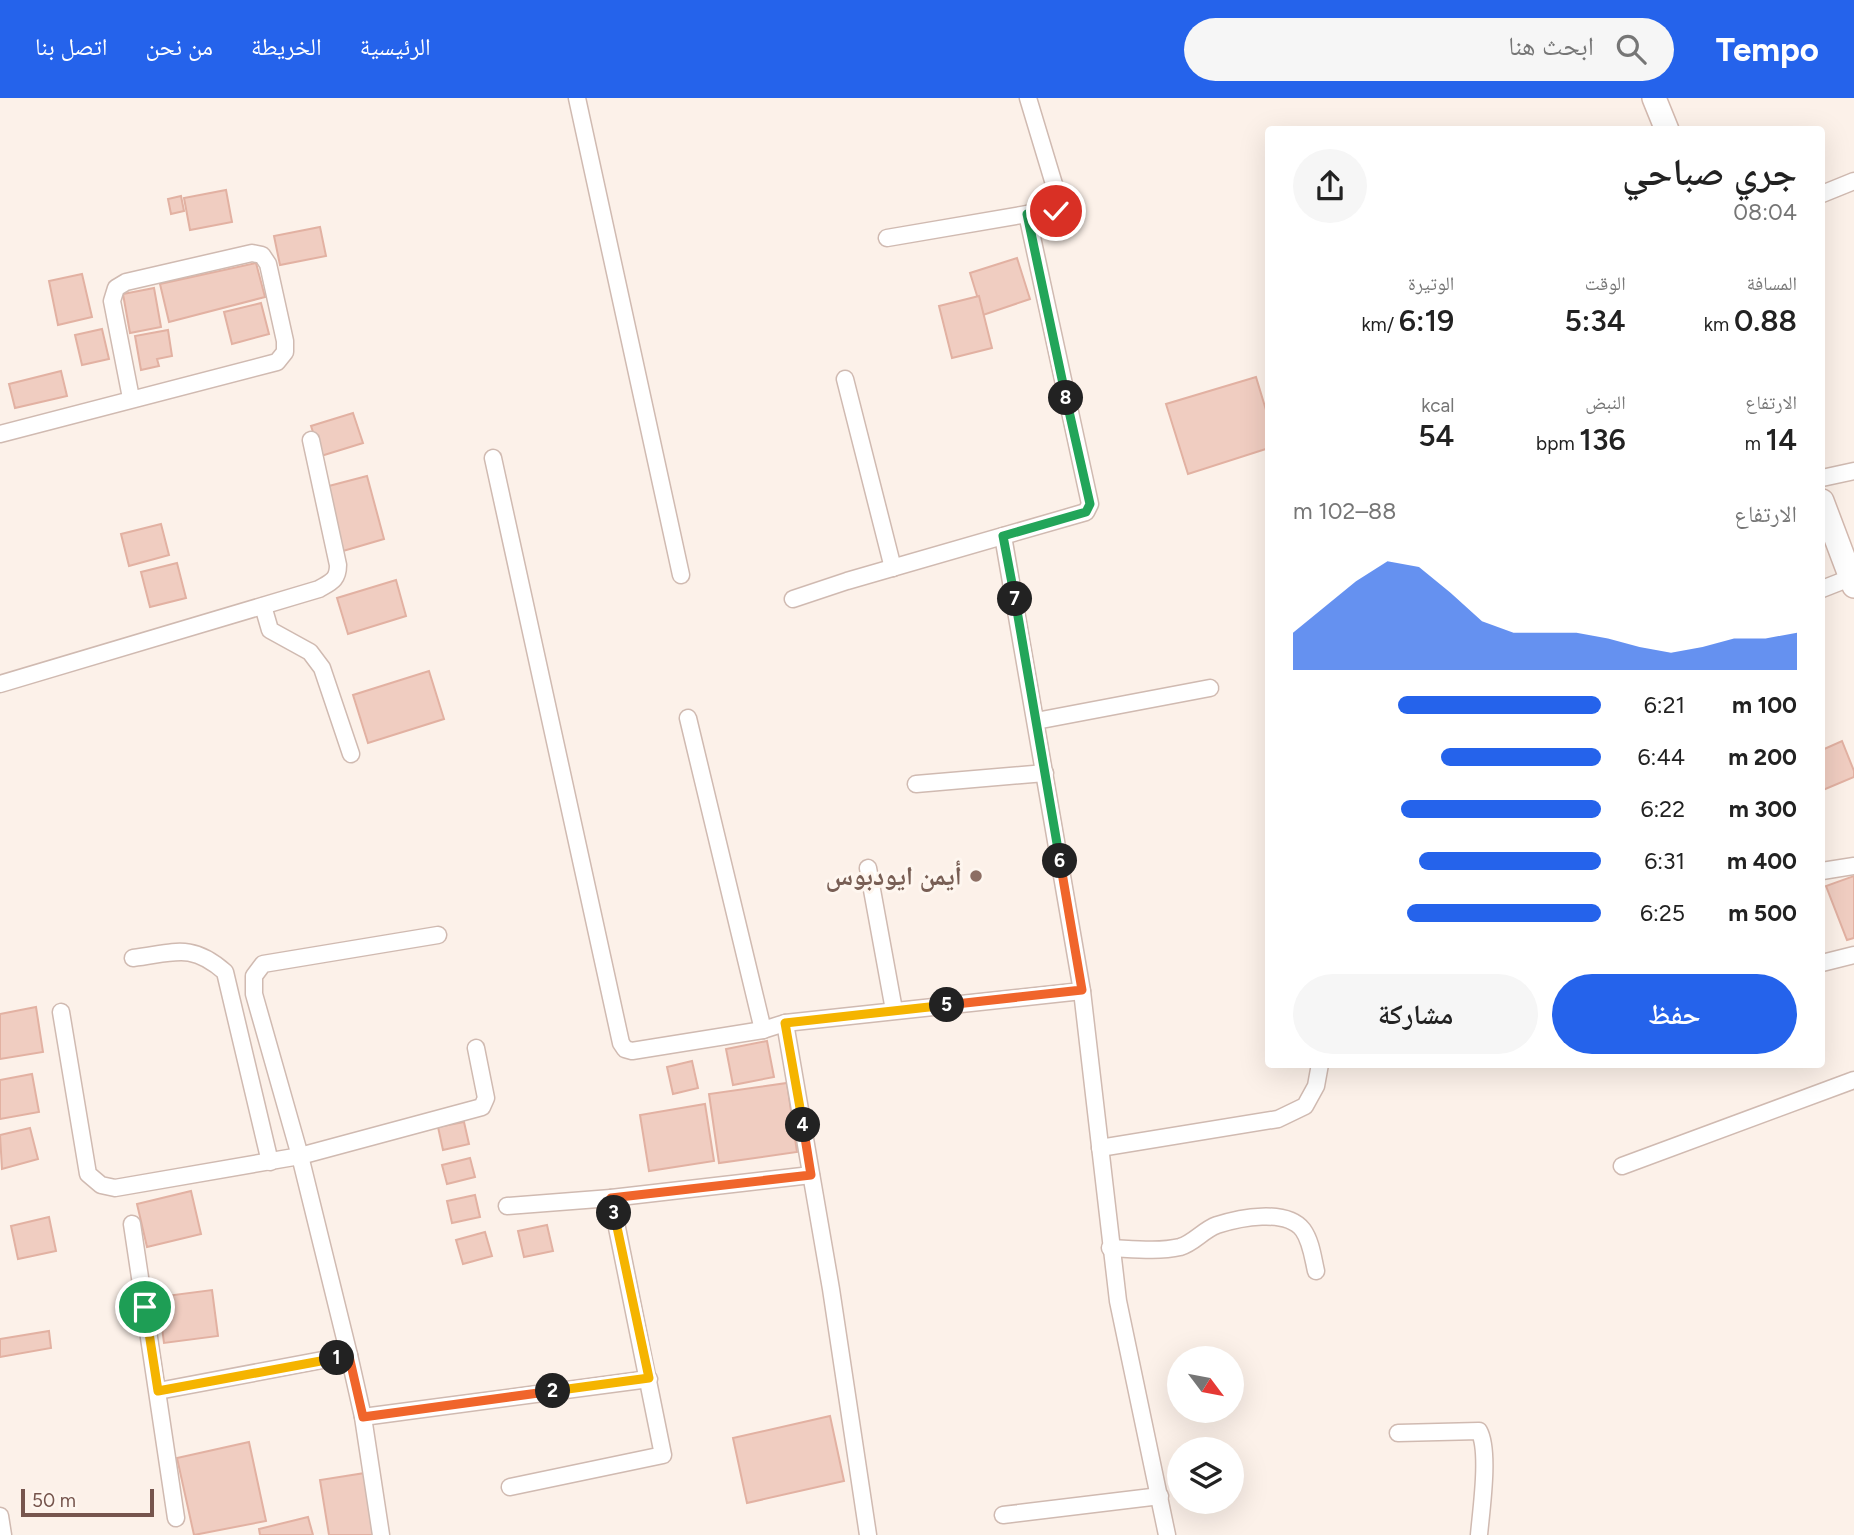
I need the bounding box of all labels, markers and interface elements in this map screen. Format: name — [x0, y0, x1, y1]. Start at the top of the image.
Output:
search box — [1184, 18, 1674, 81]
text: ابحث هنا — [1508, 30, 1594, 62]
icon: search — [1612, 30, 1650, 68]
text: Tempo — [1716, 30, 1819, 69]
text: اتصل بنا — [35, 32, 107, 61]
text: من نحن — [145, 32, 213, 61]
text: الخريطة — [251, 32, 322, 61]
text: الرئيسية — [360, 32, 431, 61]
button: share — [1293, 149, 1367, 223]
text: جري صباحي — [1622, 149, 1797, 195]
pin — [1026, 181, 1086, 241]
icon: check — [1037, 192, 1075, 230]
text: 08:04 — [1733, 198, 1797, 226]
text: الوتيرة — [1408, 272, 1454, 295]
text: الوقت — [1585, 272, 1626, 295]
text: المسافة — [1747, 272, 1797, 295]
text: 6:19 — [1399, 302, 1454, 339]
text: 5:34 — [1565, 302, 1626, 339]
text: 0.88 — [1734, 302, 1797, 339]
text: /km — [1361, 313, 1399, 336]
text: km — [1704, 313, 1734, 336]
pin: 8 — [1048, 380, 1084, 416]
text: 8 — [1060, 386, 1071, 409]
text: النبض — [1585, 391, 1626, 414]
text: الارتفاع — [1745, 391, 1797, 414]
text: kcal — [1421, 394, 1454, 417]
text: 54 — [1418, 417, 1454, 454]
text: 136 — [1579, 421, 1626, 458]
text: 14 — [1766, 421, 1797, 458]
text: bpm — [1536, 432, 1579, 455]
text: m — [1745, 432, 1766, 455]
text: 88–102 m — [1293, 497, 1396, 525]
text: الارتفاع — [1734, 500, 1797, 528]
pin: 7 — [998, 582, 1032, 616]
text: 7 — [1009, 587, 1020, 610]
text: 6:21 — [1644, 691, 1685, 719]
text: 100 m — [1732, 691, 1797, 719]
text: 6:44 — [1638, 743, 1685, 771]
text: 200 m — [1728, 743, 1797, 771]
text: 6:22 — [1640, 795, 1685, 823]
text: 300 m — [1729, 795, 1797, 823]
pin: 6 — [1042, 844, 1078, 878]
text: 6:31 — [1644, 847, 1685, 875]
text: 400 m — [1727, 847, 1797, 875]
text: 6 — [1054, 849, 1065, 872]
place label: أيمن ايودبوس — [825, 860, 962, 892]
marker: أيمن ايودبوس — [968, 868, 984, 884]
text: 6:25 — [1640, 899, 1685, 927]
text: 500 m — [1728, 899, 1797, 927]
button: مشاركة — [1293, 974, 1538, 1054]
button: حفظ — [1552, 974, 1797, 1054]
pin: 5 — [930, 988, 964, 1023]
text: 5 — [941, 993, 952, 1016]
pin: 4 — [786, 1108, 820, 1142]
text: 4 — [796, 1113, 809, 1136]
pin: 3 — [596, 1196, 632, 1230]
text: 3 — [608, 1201, 619, 1224]
pin — [115, 1277, 175, 1337]
icon: arrive — [126, 1288, 164, 1326]
pin: 1 — [320, 1340, 354, 1376]
text: 1 — [332, 1346, 341, 1369]
north arrow — [1167, 1346, 1244, 1423]
map controls — [1167, 1346, 1244, 1514]
pin: 2 — [536, 1374, 570, 1408]
text: 2 — [547, 1379, 558, 1402]
button: layers — [1167, 1437, 1244, 1514]
scale bar — [21, 1486, 154, 1518]
text: 50 m — [32, 1489, 76, 1512]

